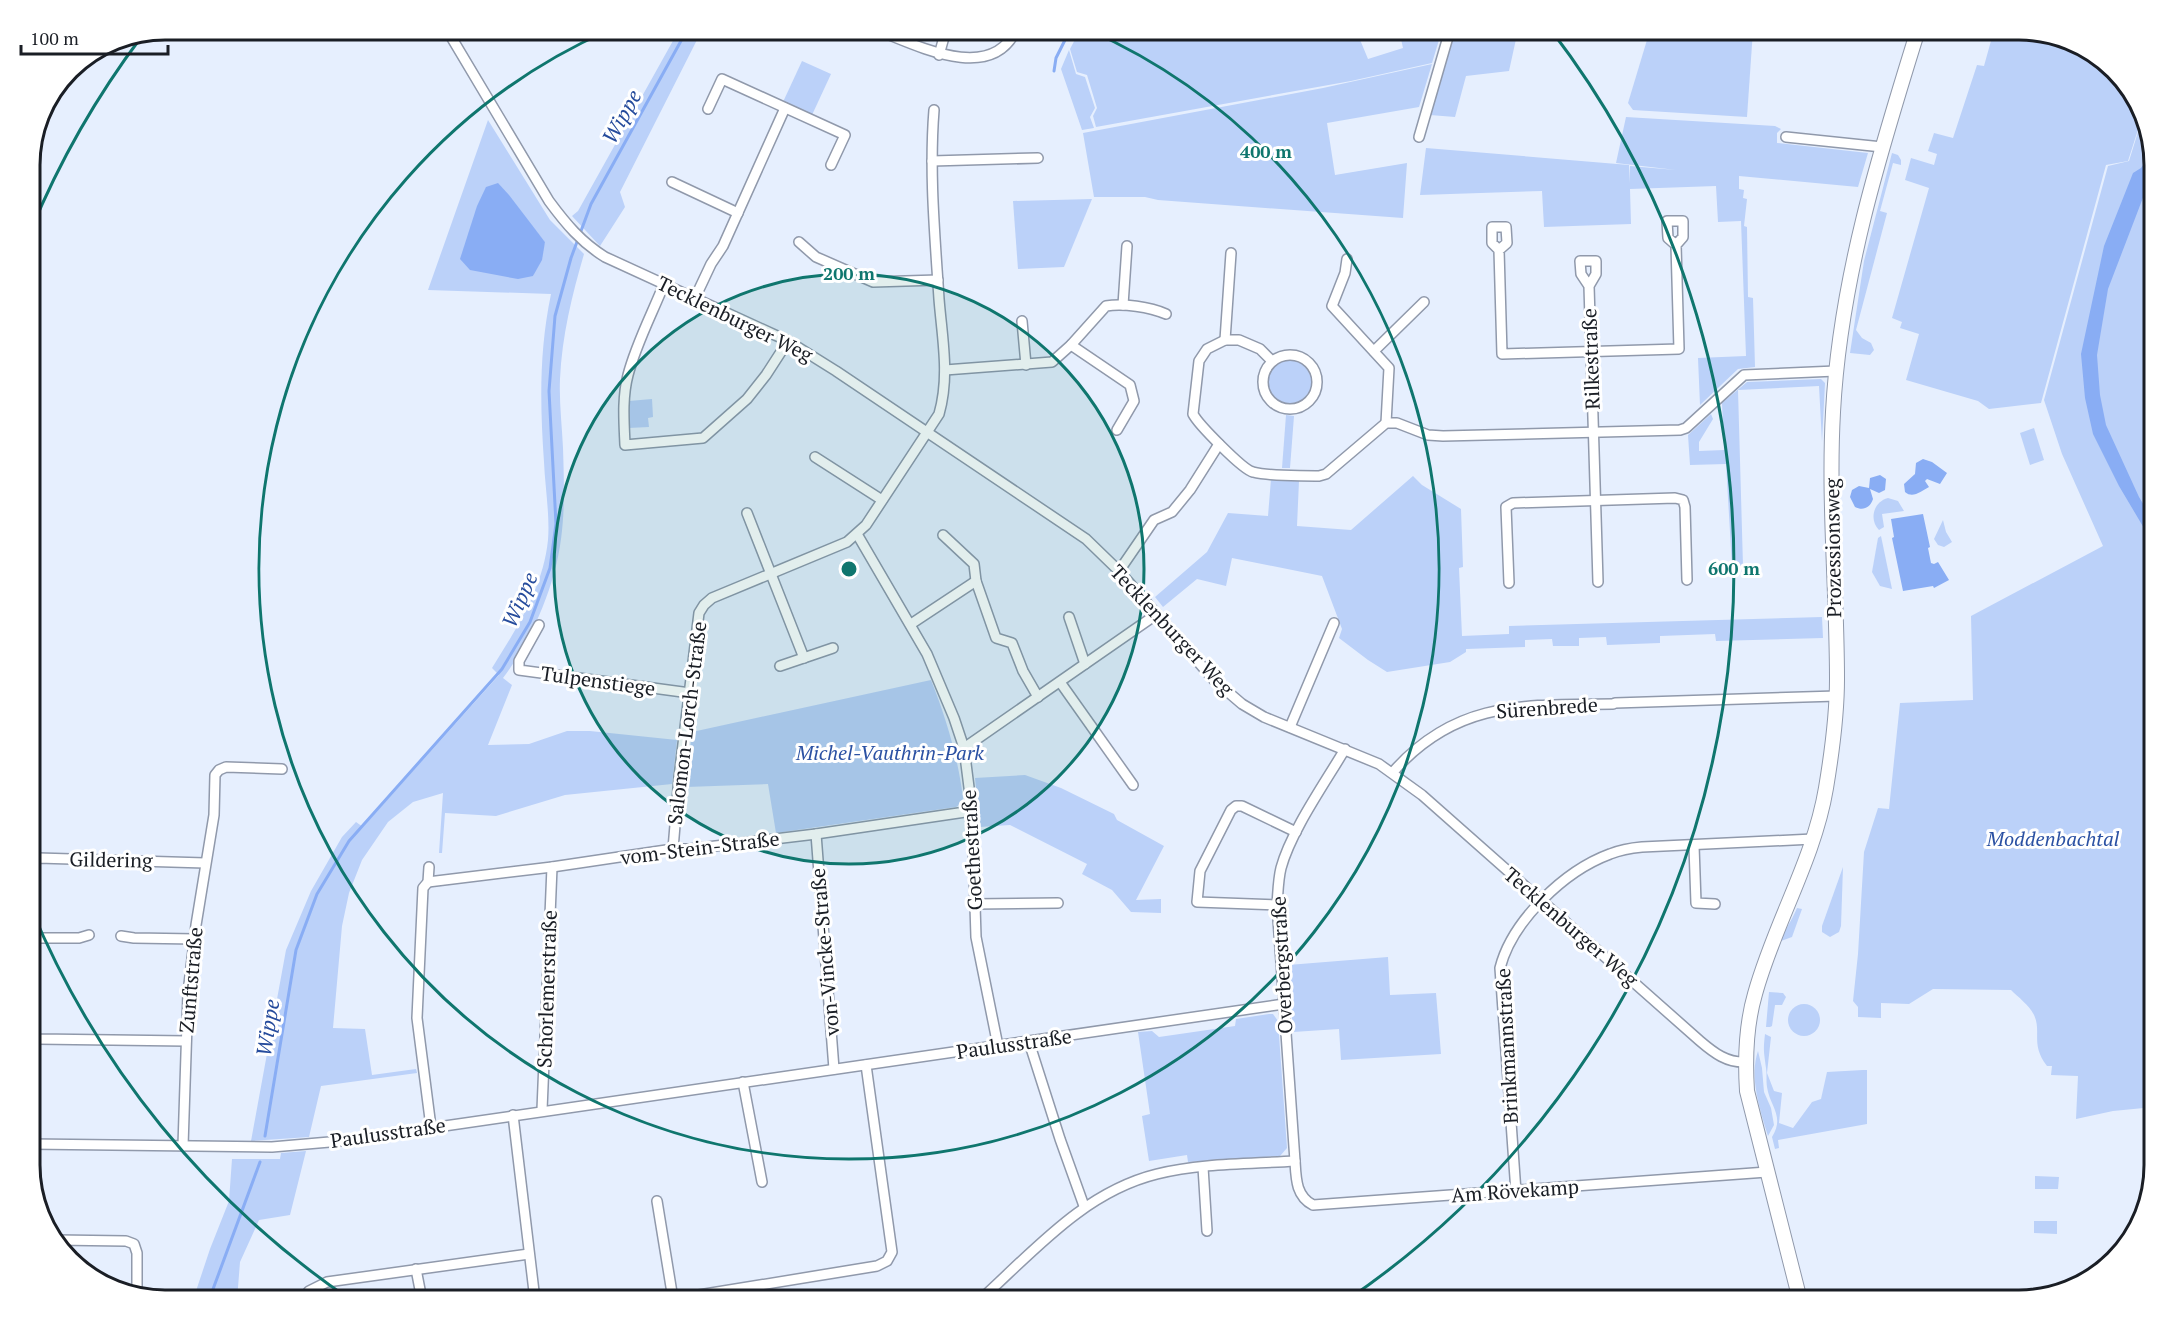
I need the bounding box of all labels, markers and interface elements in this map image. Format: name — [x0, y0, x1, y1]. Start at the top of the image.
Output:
scale bar — [21, 18, 168, 56]
text: 100 m — [30, 26, 79, 50]
water label: Wippe — [595, 84, 648, 148]
text: 400 m — [1240, 139, 1292, 163]
text: 200 m — [823, 261, 875, 285]
street label: Tecklenburger Weg — [653, 269, 818, 368]
street label: Rilkestraße — [1575, 308, 1606, 410]
street label: Prozessionsweg — [1818, 477, 1847, 618]
text: 600 m — [1708, 556, 1760, 580]
street label: Tecklenburger Weg — [1105, 558, 1241, 701]
centre of rings — [839, 559, 859, 579]
water label: Wippe — [495, 567, 544, 632]
street label: Salomon-Lorch-Straße — [661, 620, 712, 826]
street label: Tulpenstiege — [539, 659, 657, 702]
street label: Sürenbrede — [1495, 690, 1599, 725]
park label: Michel-Vauthrin-Park — [795, 739, 984, 766]
street label: Goethestraße — [955, 789, 988, 911]
street label: vom-Stein-Straße — [618, 824, 781, 871]
park label: Moddenbachtal — [1986, 825, 2120, 852]
street label: Gildering — [69, 845, 153, 874]
street label: Tecklenburger Weg — [1498, 861, 1645, 993]
street label: von-Vincke-Straße — [804, 867, 845, 1038]
street label: Overbergstraße — [1264, 895, 1299, 1035]
street label: Schorlemerstraße — [530, 909, 563, 1069]
street label: Zunftstraße — [172, 926, 209, 1034]
street label: Brinkmannstraße — [1489, 967, 1524, 1125]
water label: Wippe — [249, 997, 285, 1058]
street label: Paulusstraße — [954, 1022, 1073, 1065]
street label: Paulusstraße — [328, 1111, 447, 1154]
street label: Am Rövekamp — [1450, 1173, 1580, 1208]

